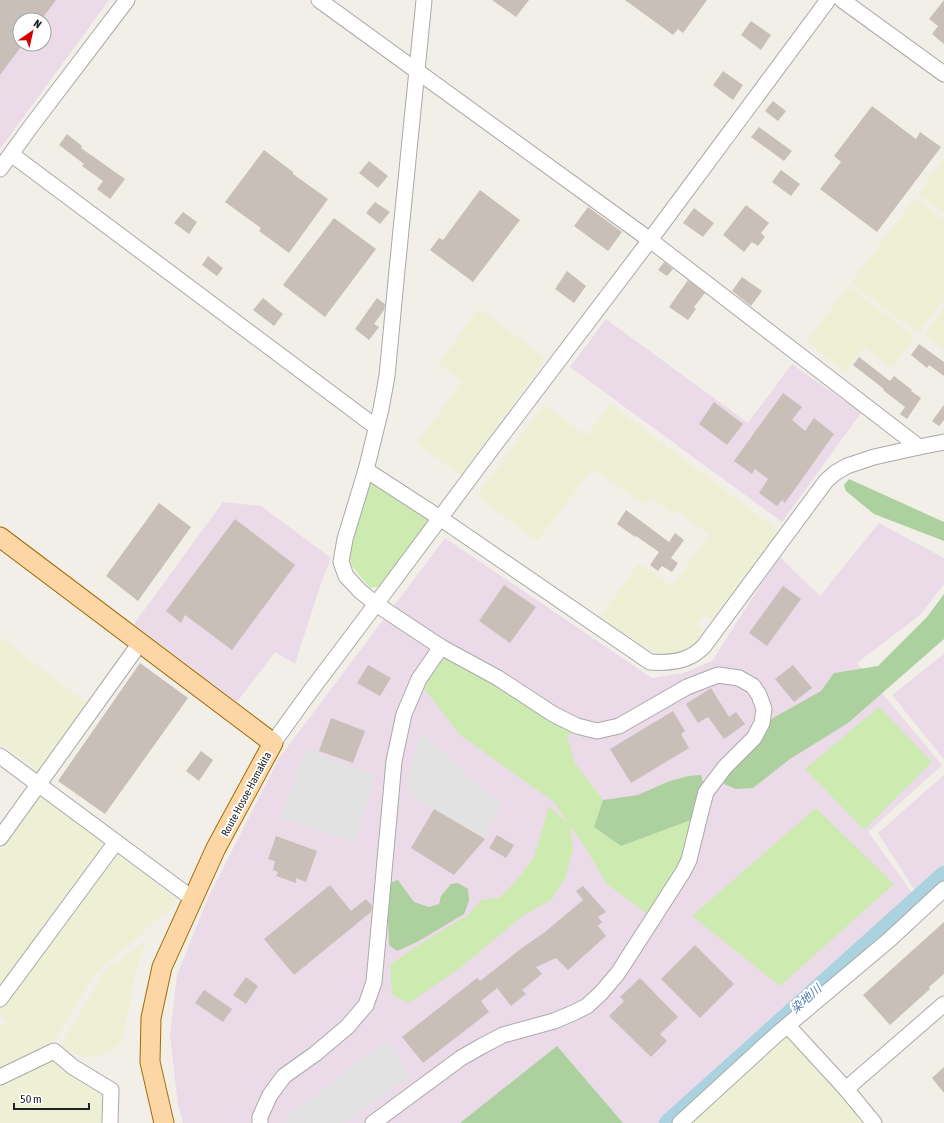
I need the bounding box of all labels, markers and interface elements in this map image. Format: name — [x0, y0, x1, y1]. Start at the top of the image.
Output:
north arrow — [12, 12, 52, 52]
text: N — [32, 17, 44, 31]
street label: Route Hosoe-Hamakita — [219, 750, 273, 838]
water label: 染地川 — [788, 980, 826, 1016]
scale bar — [14, 1085, 89, 1111]
text: 50 m — [20, 1092, 42, 1106]

